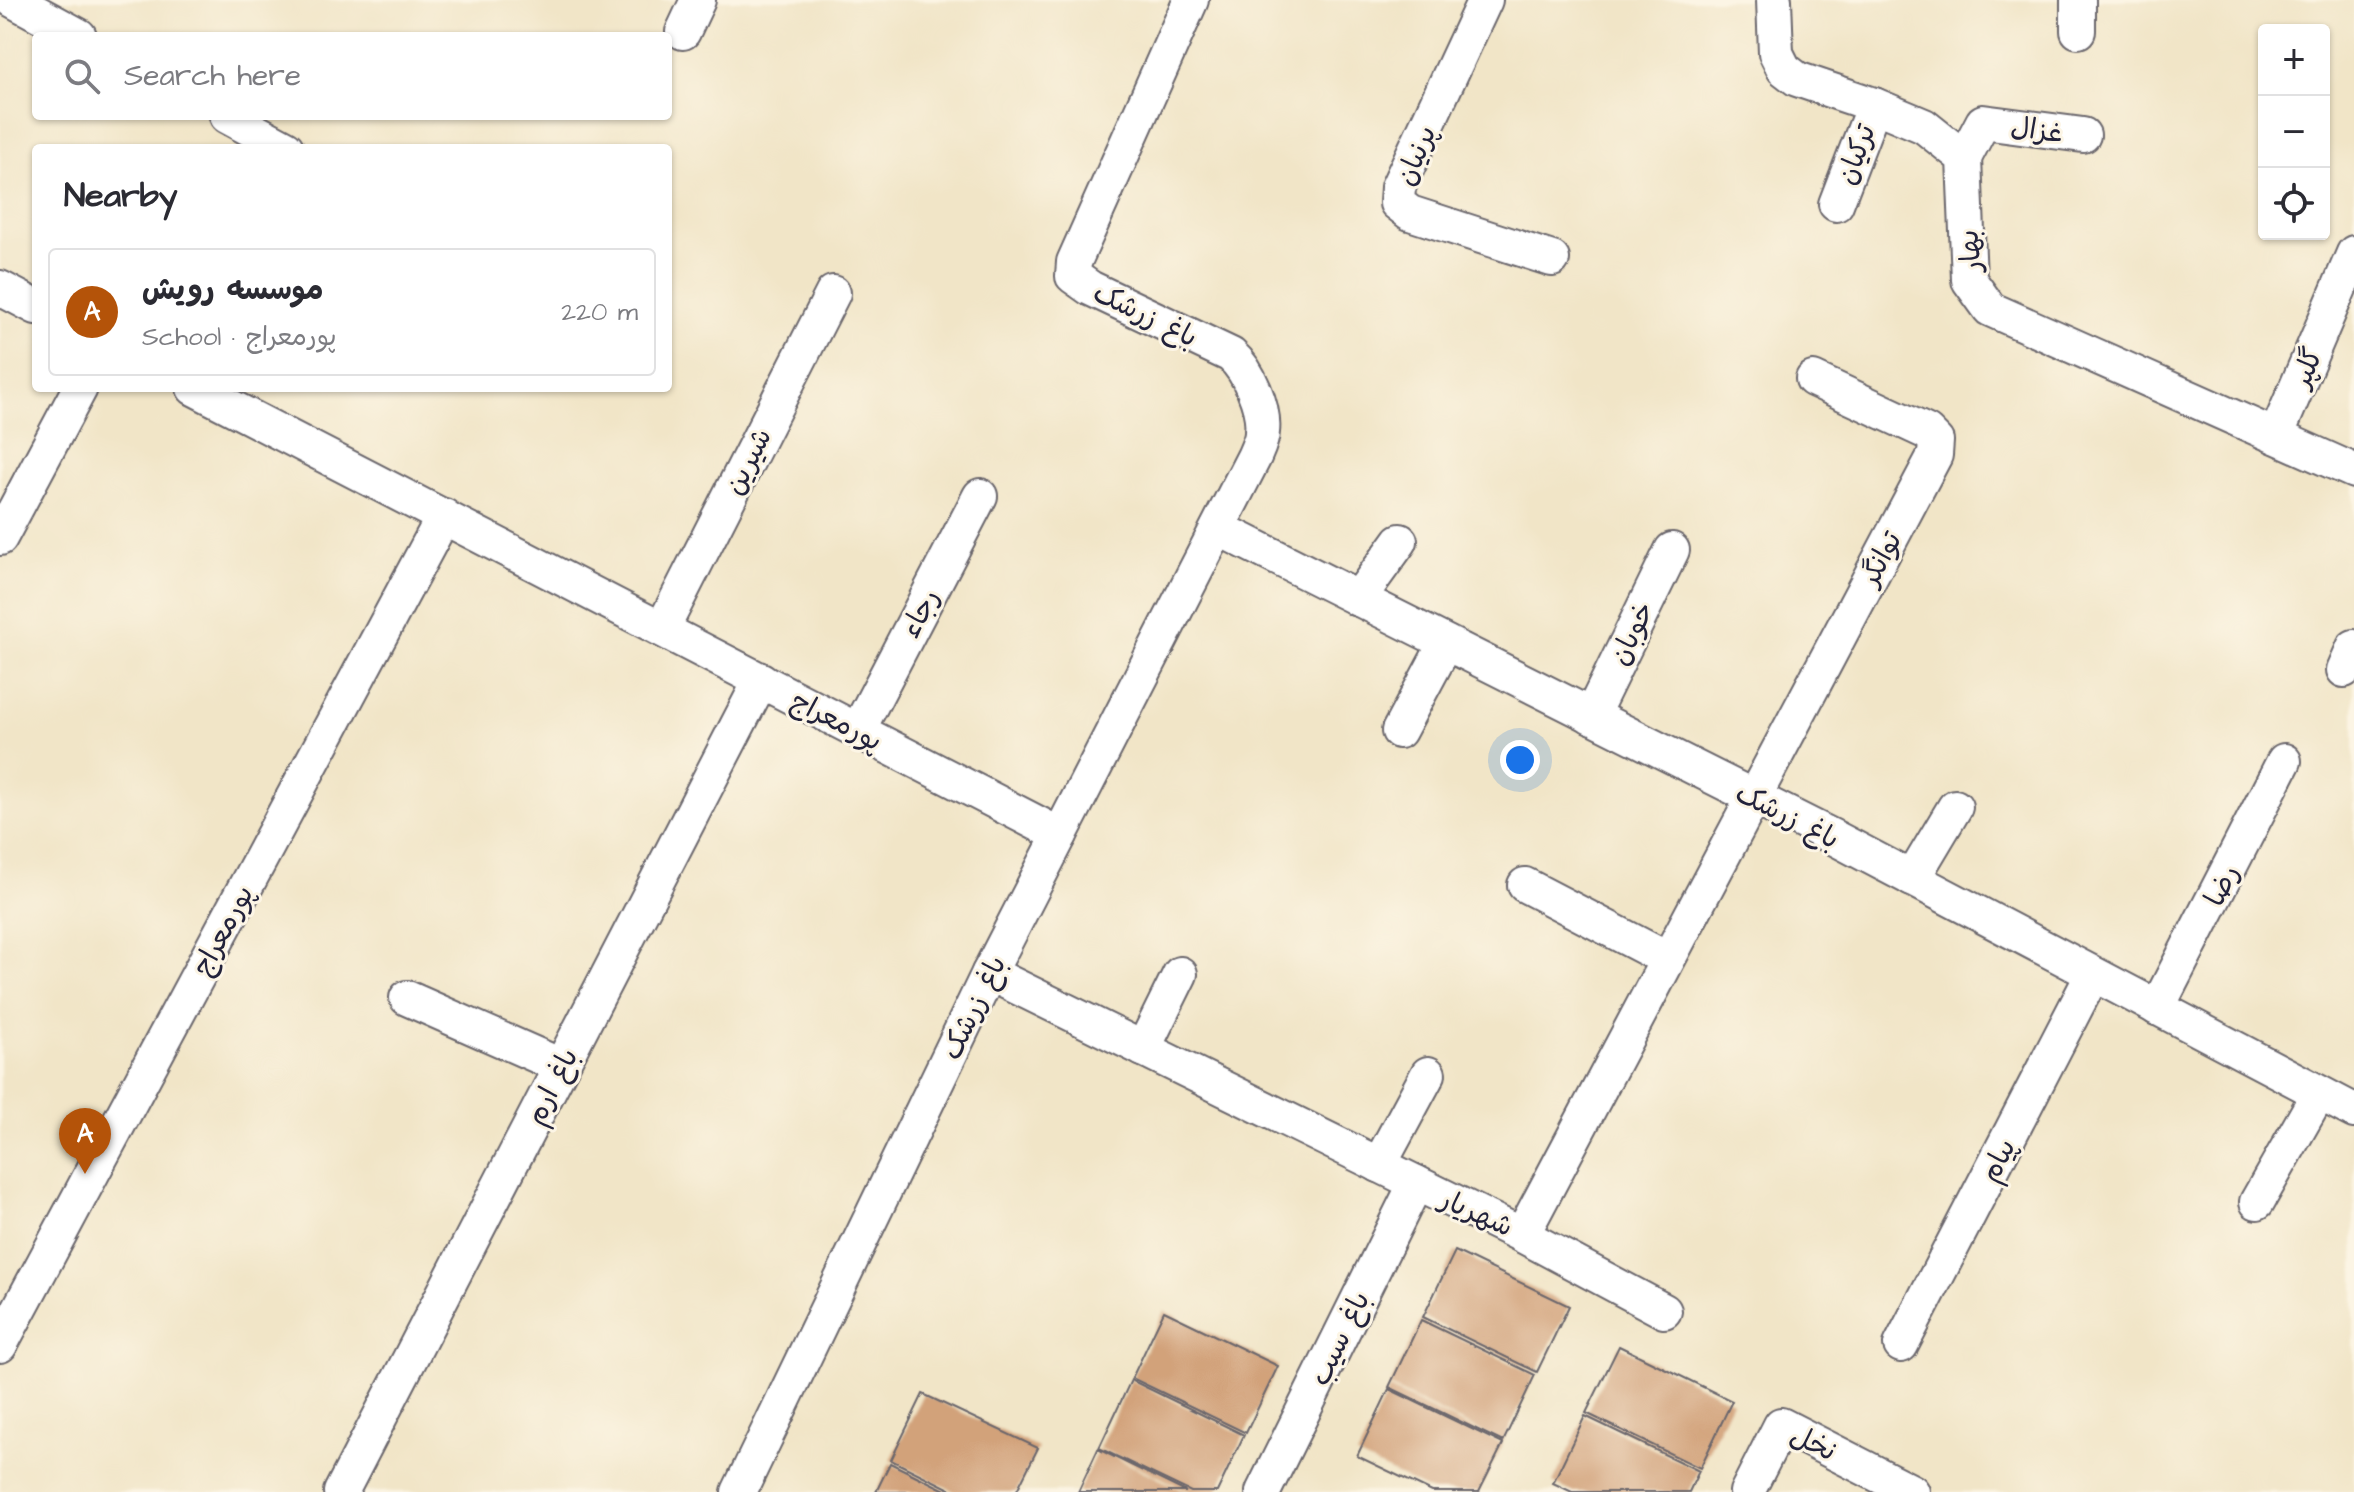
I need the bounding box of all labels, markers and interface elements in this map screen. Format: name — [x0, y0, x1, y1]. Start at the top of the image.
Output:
map controls — [2258, 24, 2330, 240]
button: + — [2258, 24, 2330, 96]
search box — [32, 32, 672, 120]
icon: search — [60, 54, 104, 98]
text: Search here — [124, 55, 301, 97]
button: − — [2258, 96, 2330, 168]
street label: غزال — [2008, 108, 2065, 153]
street label: ترکیان — [1827, 118, 1886, 190]
street label: پرنیان — [1386, 119, 1446, 192]
button: locate — [2258, 168, 2330, 240]
text: Nearby — [64, 172, 178, 220]
street label: بهار — [1949, 228, 1992, 276]
text: موسسه رویش — [142, 269, 323, 311]
street label: باغ زرشک — [1087, 273, 1204, 357]
text: A — [84, 294, 100, 330]
text: 220 m — [561, 294, 638, 330]
text: School · پورمعراج — [142, 319, 337, 355]
street label: گلپر — [2281, 342, 2333, 395]
street label: شیرین — [715, 422, 782, 502]
street label: توانگر — [1850, 524, 1912, 594]
street label: رجاء — [891, 582, 949, 645]
street label: خوبان — [1600, 595, 1664, 672]
street label: پورمعراج — [784, 682, 889, 761]
your location — [1500, 740, 1540, 780]
street label: باغ زرشک — [1729, 774, 1846, 859]
street label: رضا — [2195, 858, 2249, 913]
street label: پورمعراج — [183, 878, 263, 983]
street label: باغ زرشک — [932, 949, 1016, 1066]
street label: باغ ارم — [516, 1041, 589, 1132]
pin: A — [59, 1108, 111, 1174]
street label: پیام — [1971, 1132, 2027, 1190]
street label: شهریار — [1432, 1179, 1519, 1247]
street label: باغ سیب — [1301, 1285, 1380, 1392]
street label: نخل — [1784, 1416, 1843, 1471]

